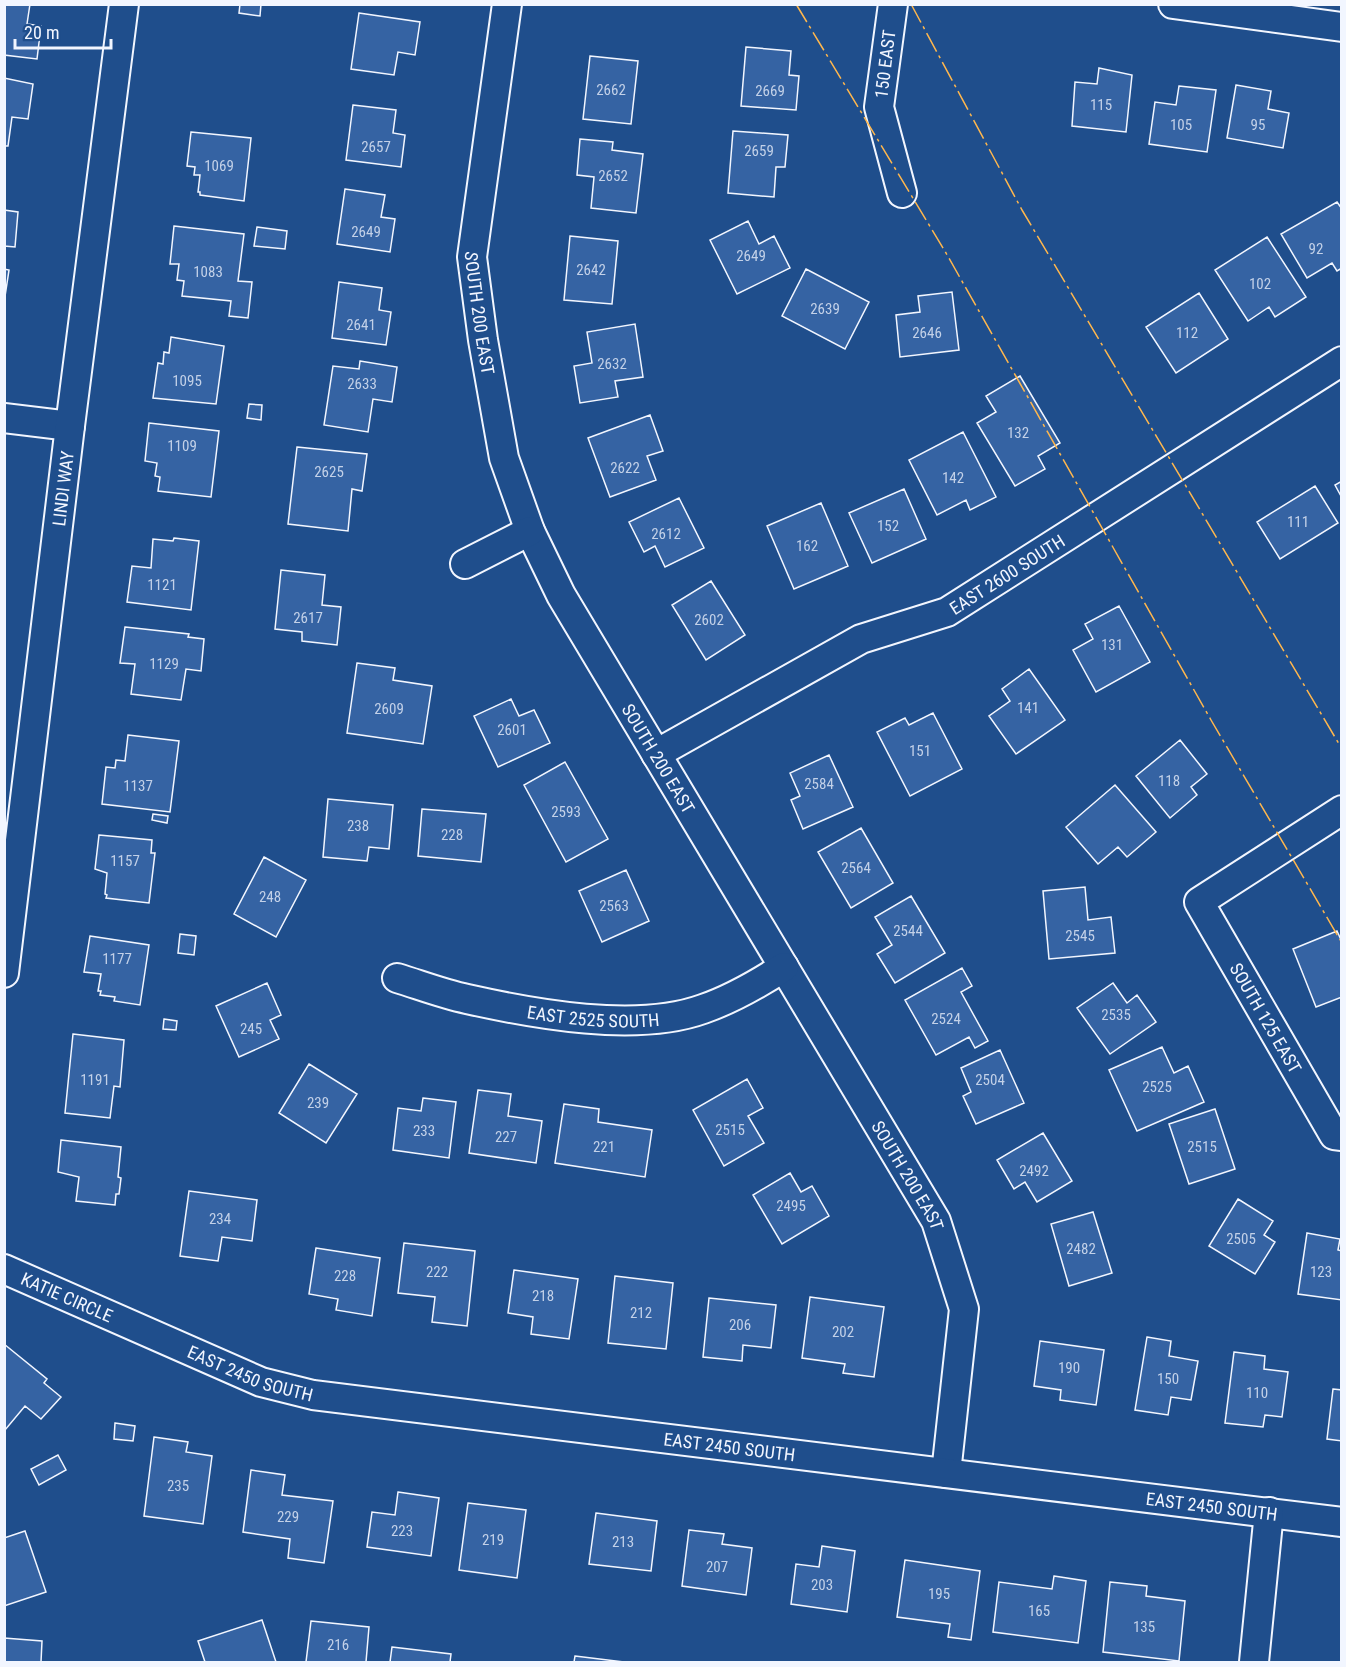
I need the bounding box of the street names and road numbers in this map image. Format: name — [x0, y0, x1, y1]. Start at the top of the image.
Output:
street label: 150 EAST — [870, 29, 900, 99]
street label: SOUTH 200 EAST — [461, 250, 499, 376]
street label: LINDI WAY — [48, 449, 77, 527]
street label: EAST 2600 SOUTH — [945, 530, 1068, 618]
street label: SOUTH 200 EAST — [618, 700, 700, 817]
street label: SOUTH 125 EAST — [1226, 959, 1306, 1077]
street label: EAST 2525 SOUTH — [526, 1001, 660, 1031]
street label: SOUTH 200 EAST — [868, 1117, 949, 1232]
street label: KATIE CIRCLE — [18, 1267, 116, 1326]
street label: EAST 2450 SOUTH — [185, 1341, 315, 1405]
street label: EAST 2450 SOUTH — [663, 1428, 796, 1465]
street label: EAST 2450 SOUTH — [1145, 1487, 1279, 1524]

